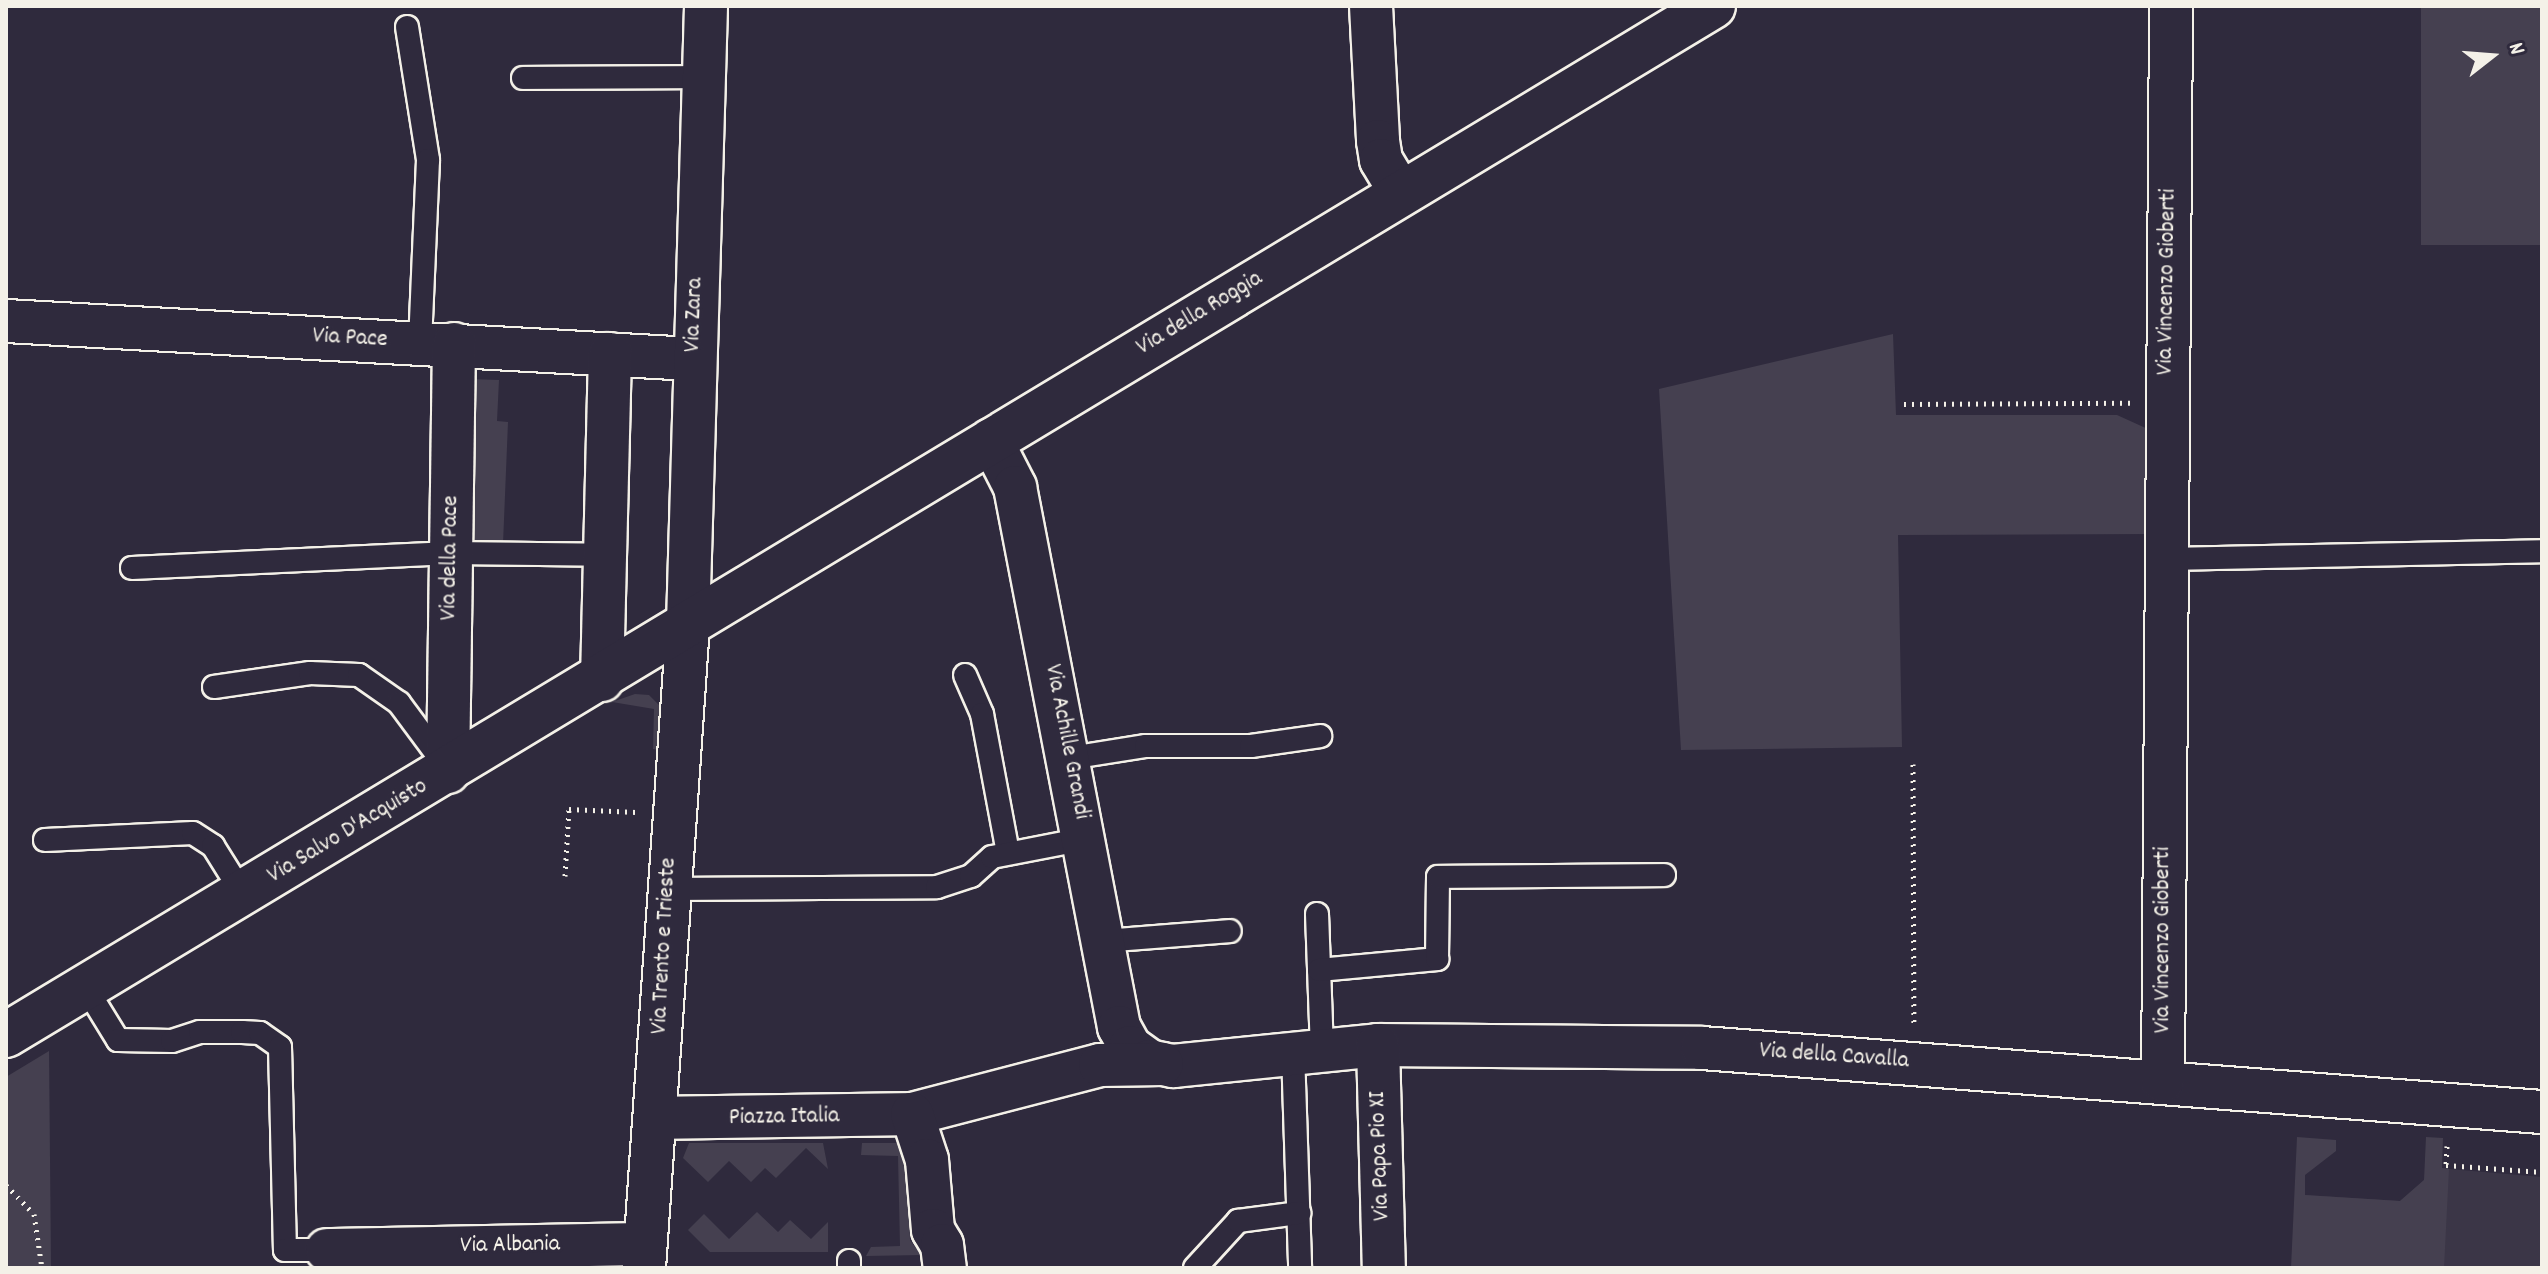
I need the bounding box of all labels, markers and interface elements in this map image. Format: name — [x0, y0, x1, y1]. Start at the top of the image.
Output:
north arrow — [2452, 16, 2532, 96]
text: N — [2499, 39, 2532, 59]
street label: Via Vincenzo Gioberti — [2152, 188, 2184, 376]
street label: Via della Roggia — [1132, 265, 1268, 363]
street label: Via Zara — [679, 277, 711, 353]
street label: Via Pace — [312, 323, 388, 355]
street label: Via della Pace — [436, 495, 466, 621]
street label: Via Achille Grandi — [1037, 662, 1095, 822]
street label: Via Salvo D'Acquisto — [263, 773, 433, 891]
street label: Via Vincenzo Gioberti — [2150, 847, 2178, 1033]
street label: Via Trento e Trieste — [646, 857, 684, 1035]
street label: Via della Cavalla — [1758, 1037, 1910, 1077]
street label: Via Papa Pio XI — [1364, 1091, 1398, 1221]
street label: Piazza Italia — [729, 1103, 839, 1133]
street label: Via Albania — [460, 1231, 560, 1261]

